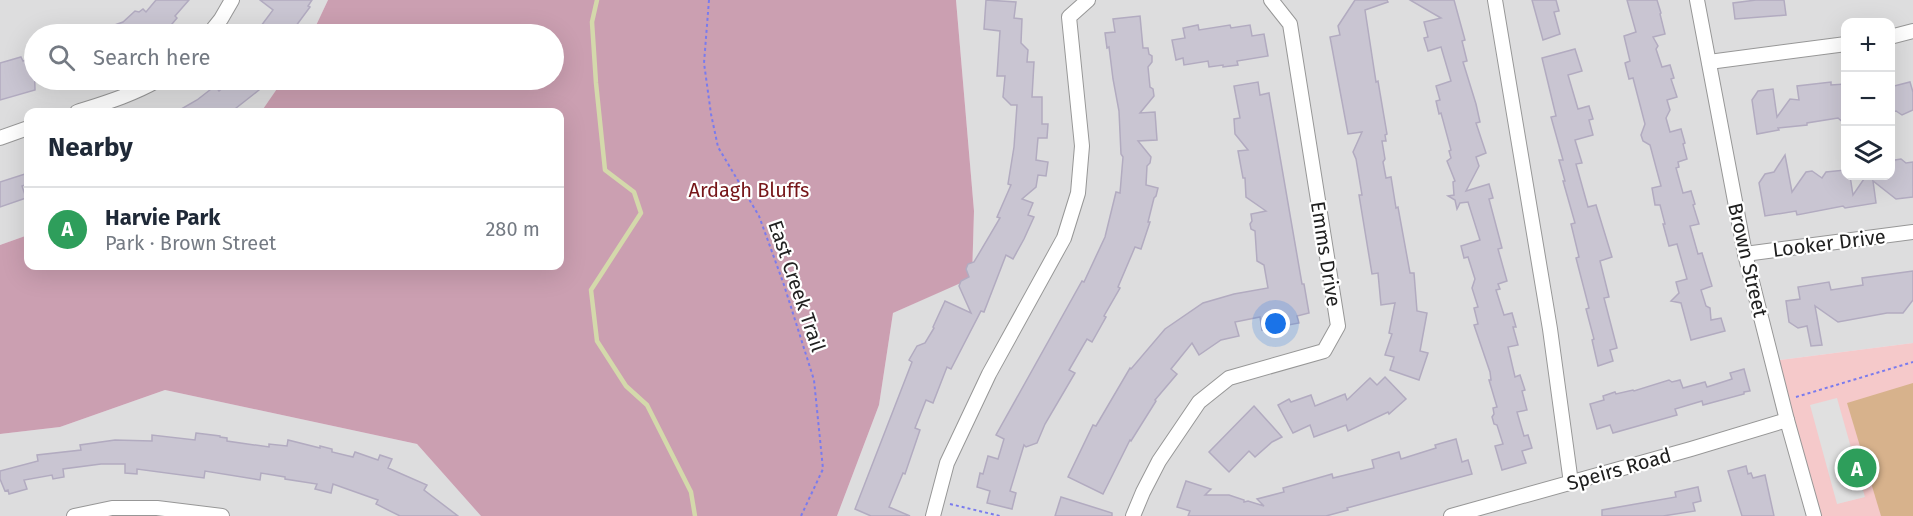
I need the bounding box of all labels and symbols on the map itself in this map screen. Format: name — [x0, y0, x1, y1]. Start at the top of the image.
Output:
park label: Ardagh Bluffs — [689, 178, 809, 202]
street label: Emms Drive — [1306, 200, 1346, 308]
street label: Brown Street — [1723, 200, 1773, 320]
street label: East Creek Trail — [763, 217, 831, 355]
street label: Looker Drive — [1771, 224, 1887, 262]
your location — [1261, 309, 1290, 338]
street label: Speirs Road — [1564, 443, 1674, 495]
pin: A — [1838, 446, 1876, 490]

